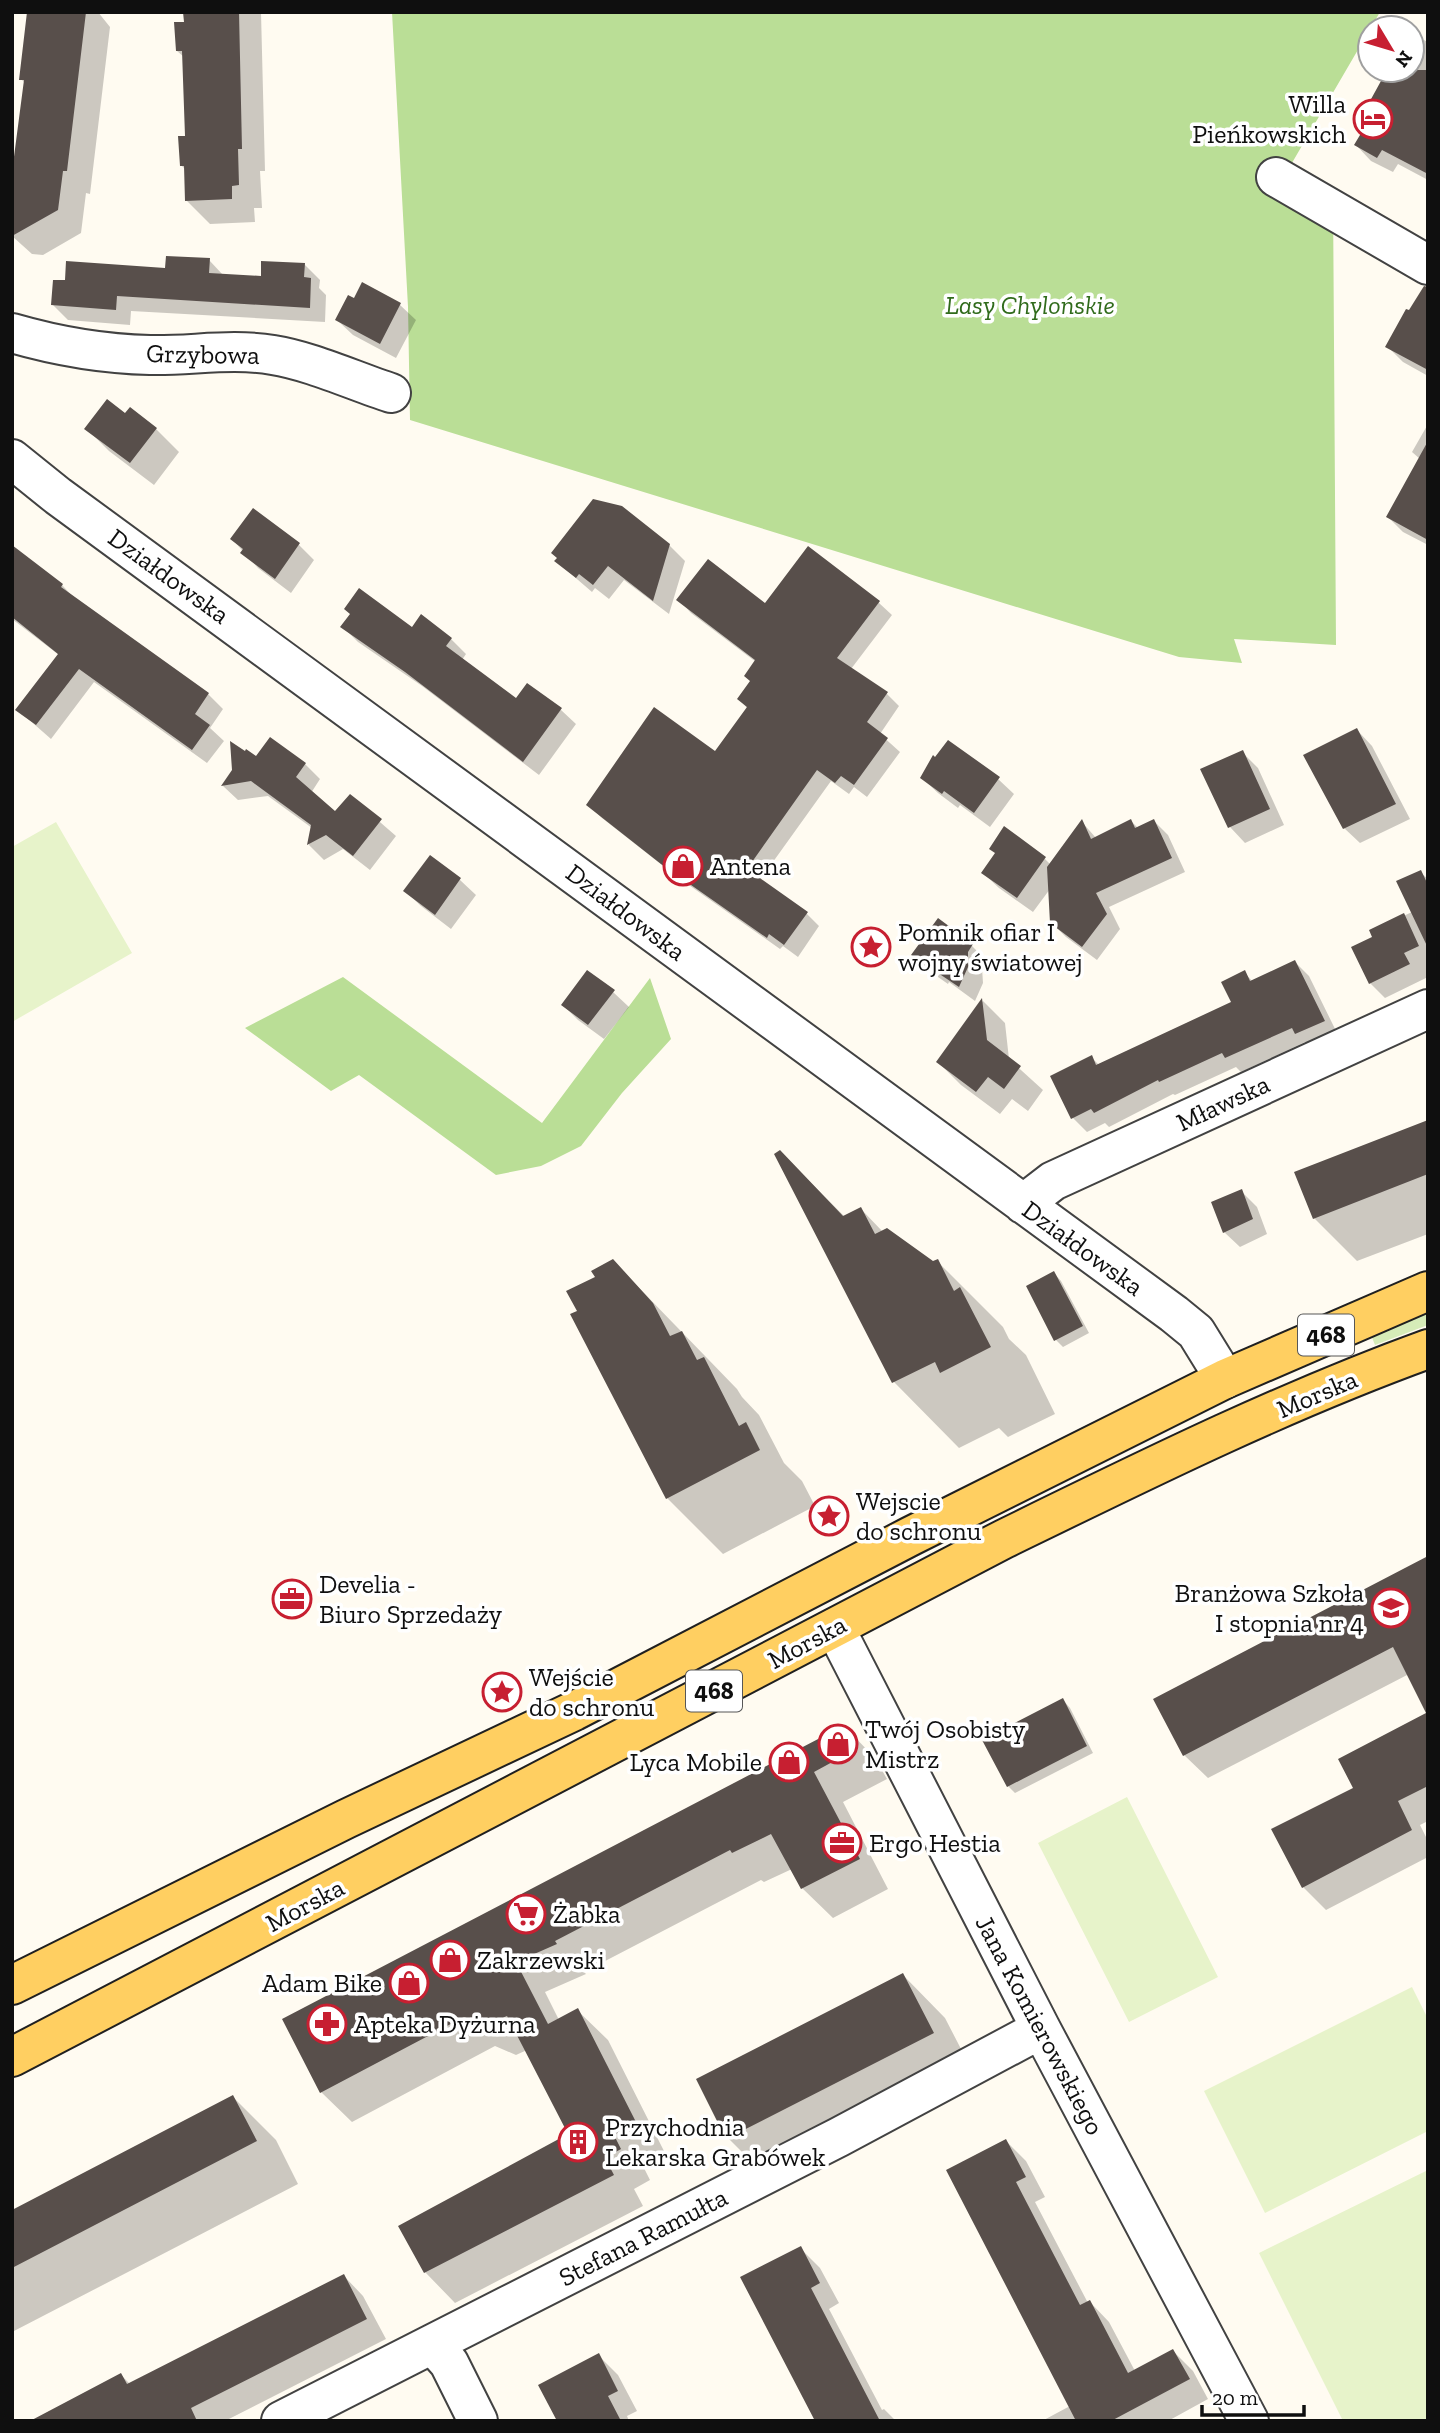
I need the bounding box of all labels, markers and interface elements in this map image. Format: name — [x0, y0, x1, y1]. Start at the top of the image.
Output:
north arrow — [1356, 14, 1426, 84]
text: N — [1390, 46, 1418, 72]
place label: Willa Pieńkowskich — [1192, 88, 1346, 150]
hotel icon: Willa Pieńkowskich — [1352, 98, 1394, 140]
park label: Lasy Chylońskie — [945, 289, 1115, 321]
street label: Grzybowa — [146, 337, 260, 371]
street label: Działdowska — [102, 521, 236, 631]
shop icon: Antena — [662, 845, 704, 887]
place label: Antena — [710, 850, 792, 882]
street label: Działdowska — [560, 857, 693, 968]
place label: Pomnik ofiar I wojny światowej — [898, 916, 1083, 978]
place icon: Pomnik ofiar I wojny światowej — [850, 926, 892, 968]
street label: Mławska — [1171, 1067, 1275, 1138]
street label: Działdowska — [1016, 1193, 1150, 1303]
road number: 468 — [1298, 1315, 1354, 1356]
street label: Morska — [1272, 1363, 1362, 1425]
place label: Wejscie do schronu — [856, 1485, 982, 1547]
place icon: Wejscie do schronu — [808, 1495, 850, 1537]
place label: Develia - Biuro Sprzedaży — [319, 1568, 503, 1630]
place label: Branżowa Szkoła I stopnia nr 4 — [1175, 1577, 1364, 1639]
office icon: Develia - Biuro Sprzedaży — [271, 1578, 313, 1620]
school or university icon: Branżowa Szkoła I stopnia nr 4 — [1370, 1587, 1412, 1629]
street label: Morska — [762, 1608, 852, 1676]
place label: Wejście do schronu — [529, 1661, 655, 1723]
place icon: Wejście do schronu — [481, 1671, 523, 1713]
road number: 468 — [686, 1671, 742, 1712]
place label: Twój Osobisty Mistrz — [865, 1713, 1026, 1775]
shop icon: Twój Osobisty Mistrz — [817, 1723, 859, 1765]
shop icon: Lyca Mobile — [768, 1741, 810, 1783]
place label: Lyca Mobile — [629, 1746, 762, 1778]
office icon: Ergo Hestia — [821, 1822, 863, 1864]
place label: Ergo Hestia — [869, 1827, 1001, 1859]
street label: Morska — [260, 1871, 350, 1939]
supermarket icon: Żabka — [505, 1893, 547, 1935]
place label: Żabka — [553, 1898, 621, 1930]
street label: Jana Komierowskiego — [969, 1910, 1111, 2140]
shop icon: Zakrzewski — [429, 1939, 471, 1981]
place label: Zakrzewski — [477, 1944, 605, 1976]
shop icon: Adam Bike — [388, 1962, 430, 2004]
place label: Adam Bike — [262, 1967, 382, 1999]
pharmacy icon: Apteka Dyżurna — [306, 2003, 348, 2045]
place label: Apteka Dyżurna — [354, 2008, 536, 2040]
place label: Przychodnia Lekarska Grabówek — [605, 2111, 826, 2173]
building icon: Przychodnia Lekarska Grabówek — [557, 2121, 599, 2163]
street label: Stefana Ramułta — [553, 2181, 733, 2293]
scale bar — [1202, 2374, 1304, 2418]
text: 20 m — [1212, 2385, 1258, 2410]

